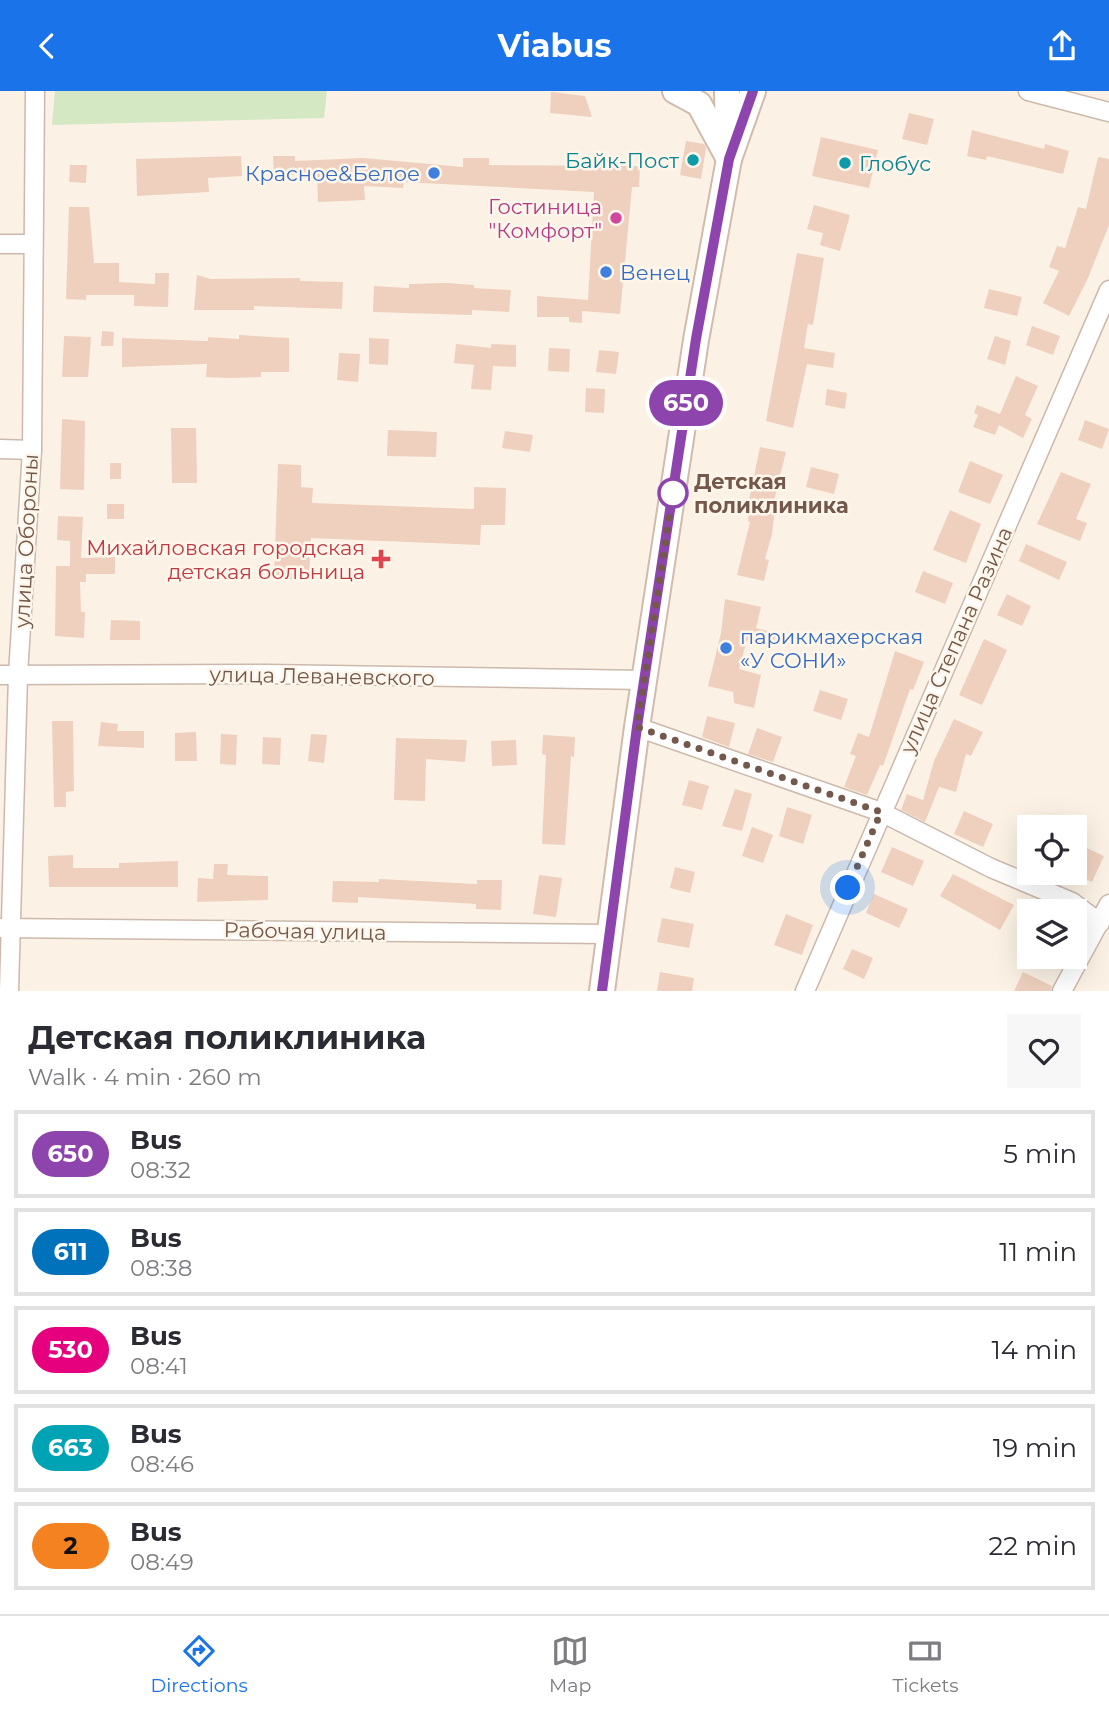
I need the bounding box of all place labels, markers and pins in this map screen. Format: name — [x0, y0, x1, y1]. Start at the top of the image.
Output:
place label: Байк-Пост — [565, 148, 679, 173]
place label: Глобус — [859, 151, 931, 176]
marker: Байк-Пост — [685, 152, 701, 168]
marker: Глобус — [837, 155, 853, 171]
place label: Красное&Белое — [245, 161, 420, 186]
marker: Красное&Белое — [426, 165, 442, 181]
place label: Гостиница "Комфорт" — [488, 194, 602, 243]
marker: Гостиница "Комфорт" — [608, 210, 624, 226]
place label: Венец — [620, 260, 690, 285]
marker: Венец — [598, 264, 614, 280]
place label: Детская поликлиника — [694, 469, 849, 518]
marker: Детская поликлиника — [658, 478, 688, 508]
place label: Михайловская городская детская больница — [86, 535, 365, 584]
marker: Михайловская городская детская больница — [371, 549, 391, 569]
place label: парикмахерская «У СОНИ» — [740, 624, 923, 673]
marker: парикмахерская «У СОНИ» — [718, 640, 734, 656]

